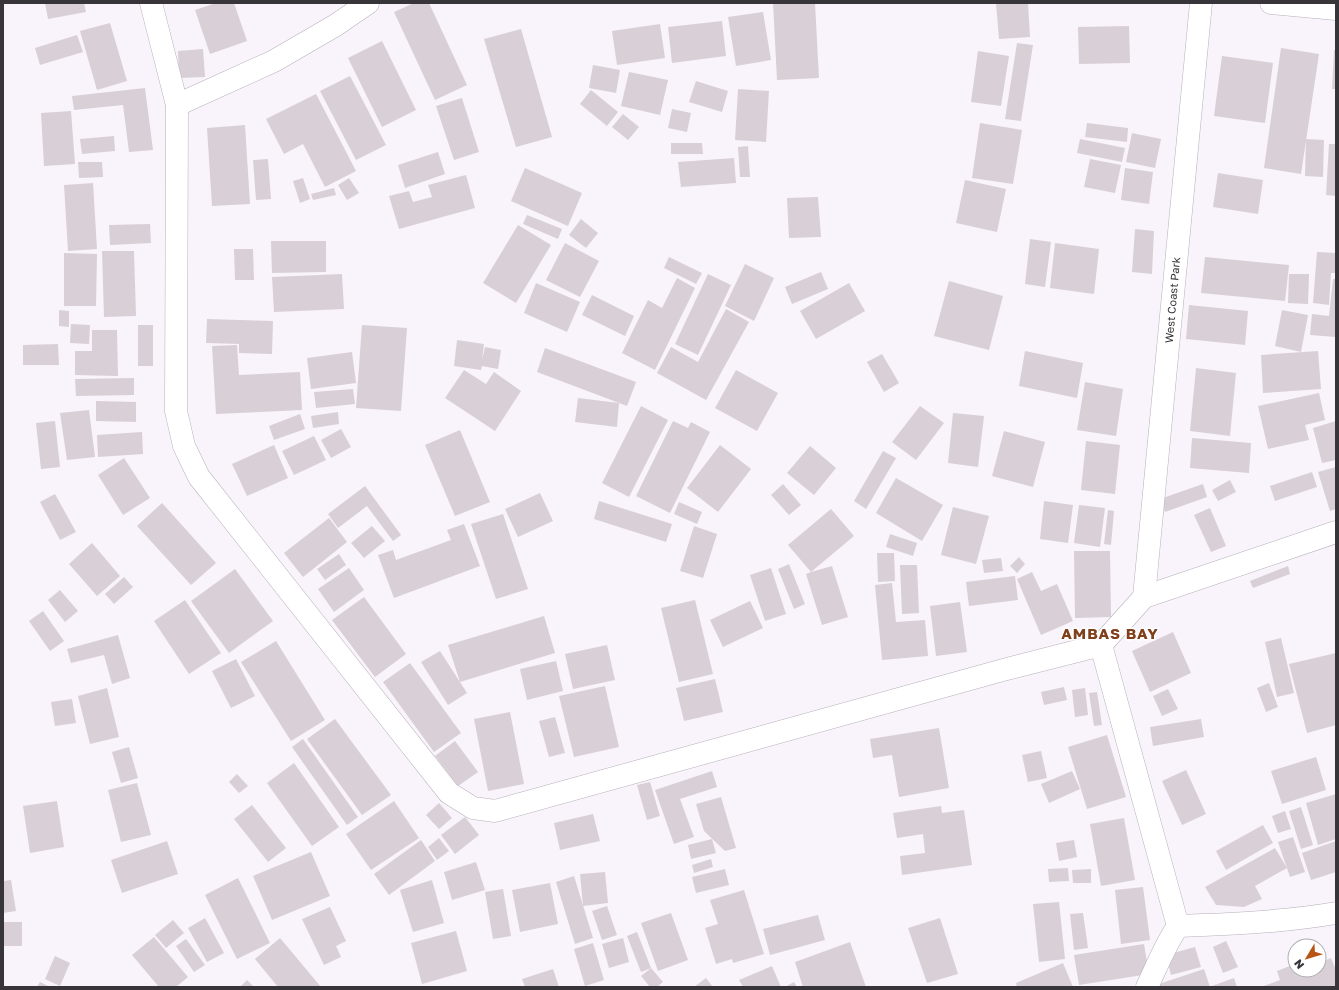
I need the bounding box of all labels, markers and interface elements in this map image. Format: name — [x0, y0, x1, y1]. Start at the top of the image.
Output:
street label: West Coast Park — [1162, 256, 1182, 344]
district label: AMBAS BAY — [1061, 624, 1159, 642]
north arrow — [1287, 938, 1327, 978]
text: N — [1291, 957, 1306, 972]

